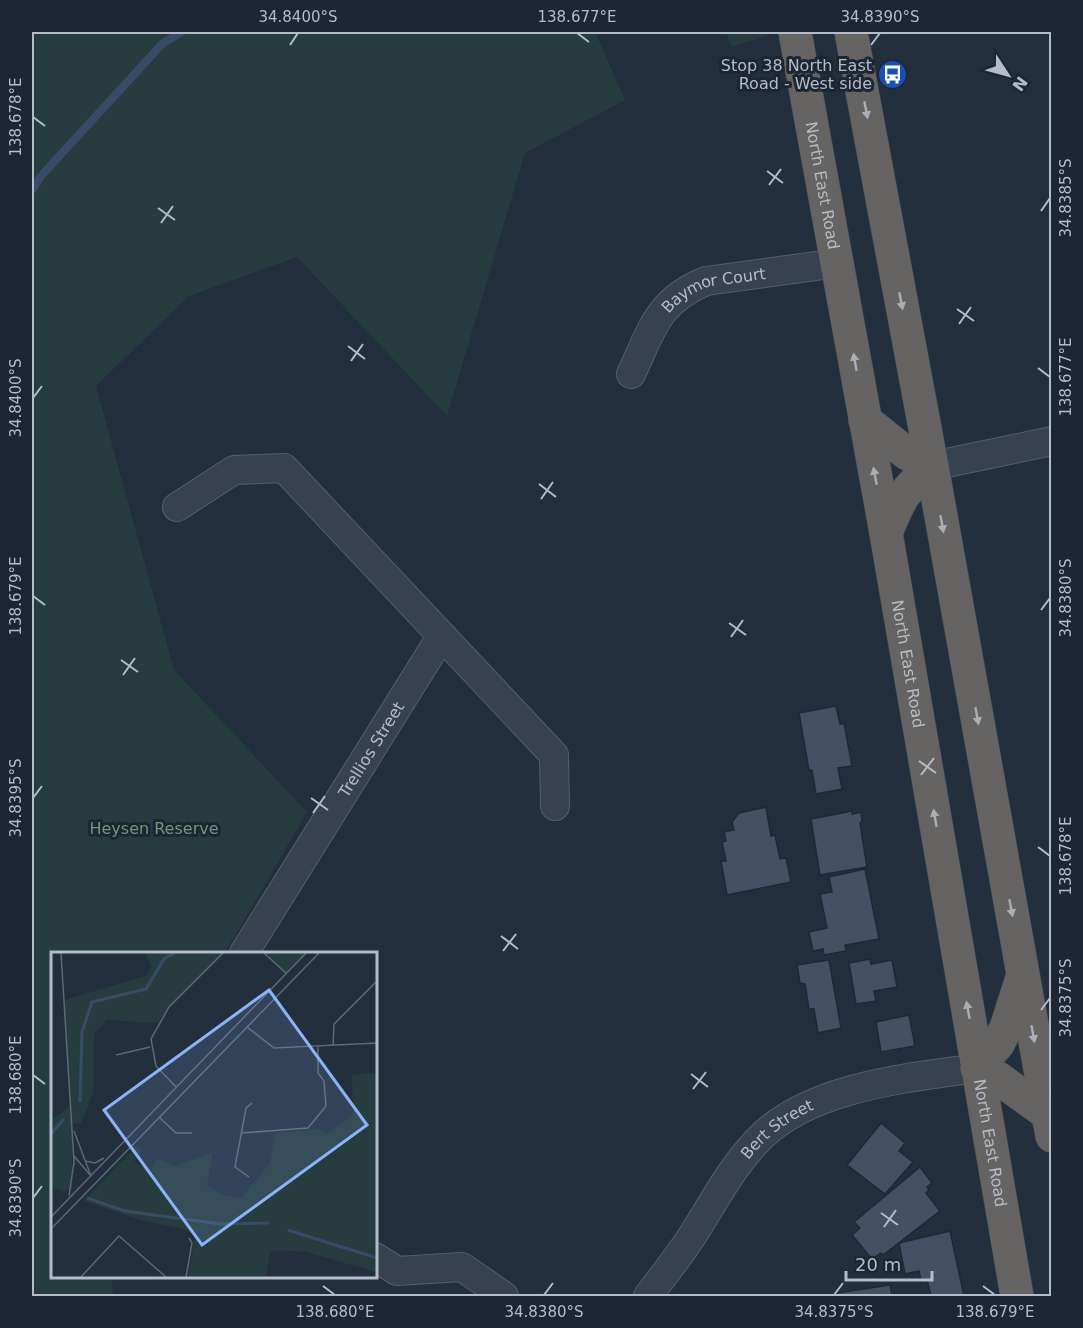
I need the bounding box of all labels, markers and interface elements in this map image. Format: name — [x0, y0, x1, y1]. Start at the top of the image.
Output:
text: 34.8400°S — [258, 8, 338, 26]
text: 138.677°E — [537, 8, 617, 26]
text: 34.8390°S — [840, 8, 920, 26]
north arrow — [978, 45, 1038, 105]
place label: Stop 38 North East Road - West side — [721, 56, 872, 93]
bus stop icon: Stop 38 North East Road - West side — [877, 58, 909, 90]
text: N — [1008, 73, 1031, 95]
text: 138.678°E — [7, 77, 25, 157]
one-way arrow — [861, 100, 870, 119]
street label: North East Road — [802, 120, 844, 251]
text: 34.8385°S — [1057, 158, 1075, 238]
street label: Baymor Court — [657, 263, 767, 316]
one-way arrow — [897, 292, 906, 311]
text: 138.677°E — [1057, 337, 1075, 417]
one-way arrow — [850, 353, 859, 372]
text: 34.8400°S — [7, 358, 25, 438]
one-way arrow — [871, 467, 880, 486]
one-way arrow — [938, 515, 947, 534]
text: 138.679°E — [7, 556, 25, 636]
text: 34.8380°S — [1057, 558, 1075, 638]
street label: North East Road — [888, 598, 929, 729]
street label: Trellios Street — [334, 698, 408, 801]
one-way arrow — [973, 707, 982, 726]
text: 34.8395°S — [7, 758, 25, 838]
one-way arrow — [930, 808, 939, 827]
text: 138.678°E — [1057, 816, 1075, 896]
park label: Heysen Reserve — [89, 819, 219, 838]
one-way arrow — [1006, 899, 1015, 918]
inset map — [51, 952, 376, 1277]
text: 34.8375°S — [1057, 958, 1075, 1038]
one-way arrow — [963, 1000, 972, 1019]
one-way arrow — [1028, 1025, 1037, 1044]
text: 138.680°E — [7, 1035, 25, 1115]
street label: North East Road — [970, 1077, 1011, 1208]
street label: Bert Street — [736, 1095, 816, 1162]
text: 34.8390°S — [7, 1158, 25, 1238]
scale bar — [846, 1244, 932, 1282]
text: 20 m — [855, 1254, 901, 1275]
text: 138.680°E — [295, 1303, 375, 1321]
text: 34.8380°S — [504, 1303, 584, 1321]
text: 34.8375°S — [794, 1303, 874, 1321]
text: 138.679°E — [955, 1303, 1035, 1321]

